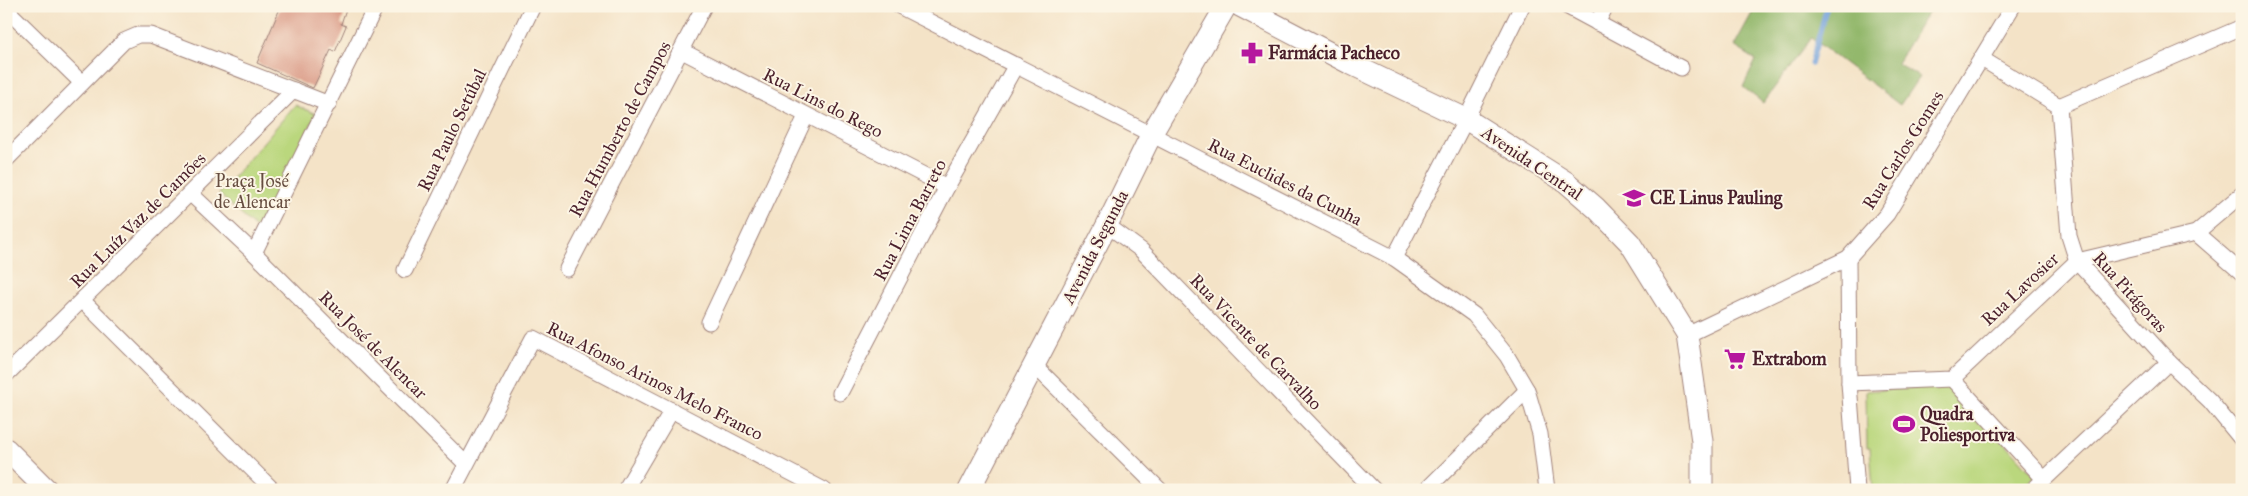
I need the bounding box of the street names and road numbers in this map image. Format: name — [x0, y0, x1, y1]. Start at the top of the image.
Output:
street label: Rua Humberto de Campos — [564, 37, 676, 221]
street label: Rua Lins do Rego — [759, 63, 887, 144]
street label: Rua Paulo Setúbal — [413, 65, 491, 195]
street label: Rua Carlos Gomes — [1858, 87, 1948, 213]
street label: Avenida Central — [1476, 120, 1587, 205]
street label: Rua Euclides da Cunha — [1204, 134, 1366, 231]
street label: Rua Luíz Vaz de Camões — [65, 147, 211, 293]
street label: Rua Lima Barreto — [869, 156, 951, 284]
street label: Avenida Segunda — [1056, 186, 1134, 309]
street label: Rua Lavosier — [1977, 247, 2063, 330]
street label: Rua Pitágoras — [2087, 247, 2172, 338]
street label: Rua Vicente de Carvalho — [1185, 269, 1327, 415]
street label: Rua José de Alencar — [314, 286, 432, 405]
street label: Rua Afonso Arinos Melo Franco — [543, 317, 767, 445]

